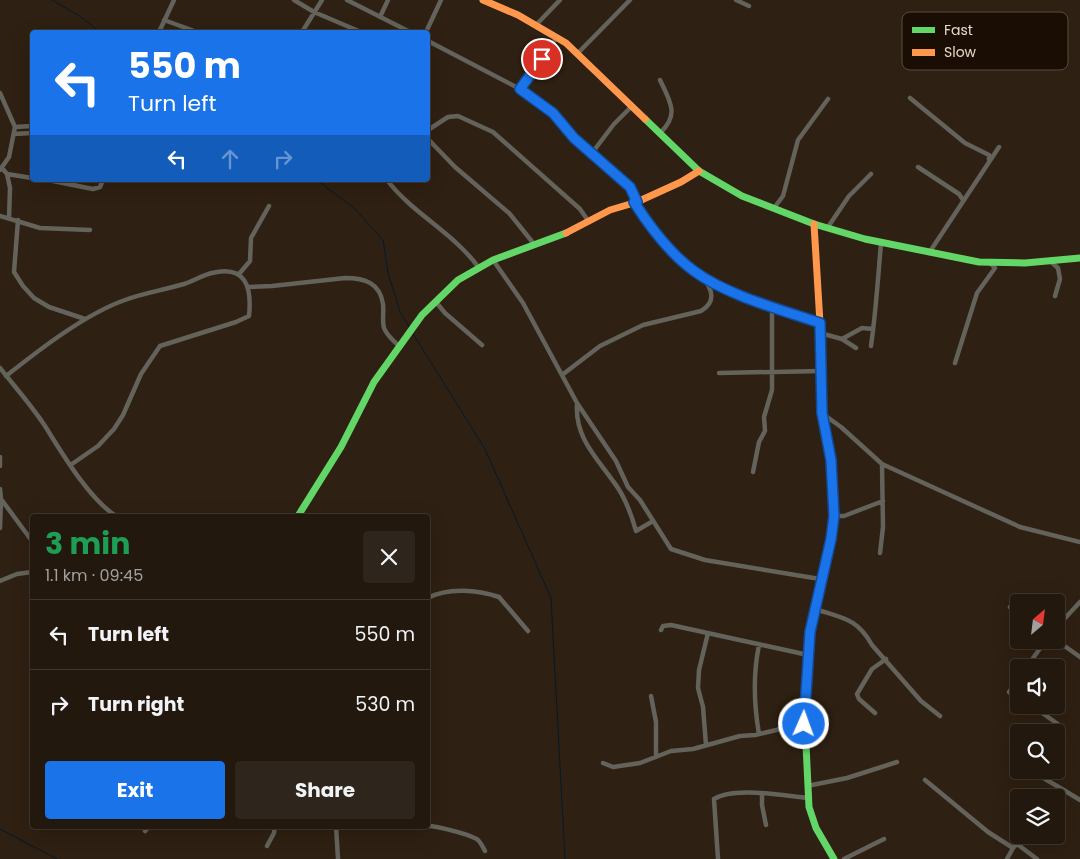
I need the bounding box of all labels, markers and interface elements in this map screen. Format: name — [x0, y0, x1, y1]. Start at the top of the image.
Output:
legend — [902, 12, 1068, 70]
text: Fast — [944, 20, 973, 40]
pin — [521, 38, 563, 80]
text: 550 m — [128, 41, 241, 90]
text: Slow — [944, 42, 977, 62]
icon: arrive — [528, 45, 556, 73]
icon: left — [45, 50, 110, 115]
text: Turn left — [128, 88, 216, 119]
icon: left — [163, 145, 191, 173]
icon: ahead — [216, 145, 244, 173]
icon: right — [269, 145, 297, 173]
text: 3 min — [45, 522, 130, 565]
button: close — [363, 531, 415, 583]
text: 1.1 km · 09:45 — [45, 564, 143, 587]
north arrow — [1010, 594, 1065, 649]
map controls — [1010, 594, 1065, 844]
icon: left — [45, 621, 73, 649]
text: Turn left — [88, 621, 169, 648]
text: 550 m — [355, 621, 415, 648]
button: sound — [1010, 659, 1065, 714]
icon: right — [45, 691, 73, 719]
text: Turn right — [88, 691, 184, 718]
text: 530 m — [355, 691, 415, 718]
position arrow — [777, 697, 829, 749]
button: search — [1010, 724, 1065, 779]
button: Exit — [45, 761, 225, 819]
button: Share — [235, 761, 415, 819]
button: layers — [1010, 789, 1065, 844]

